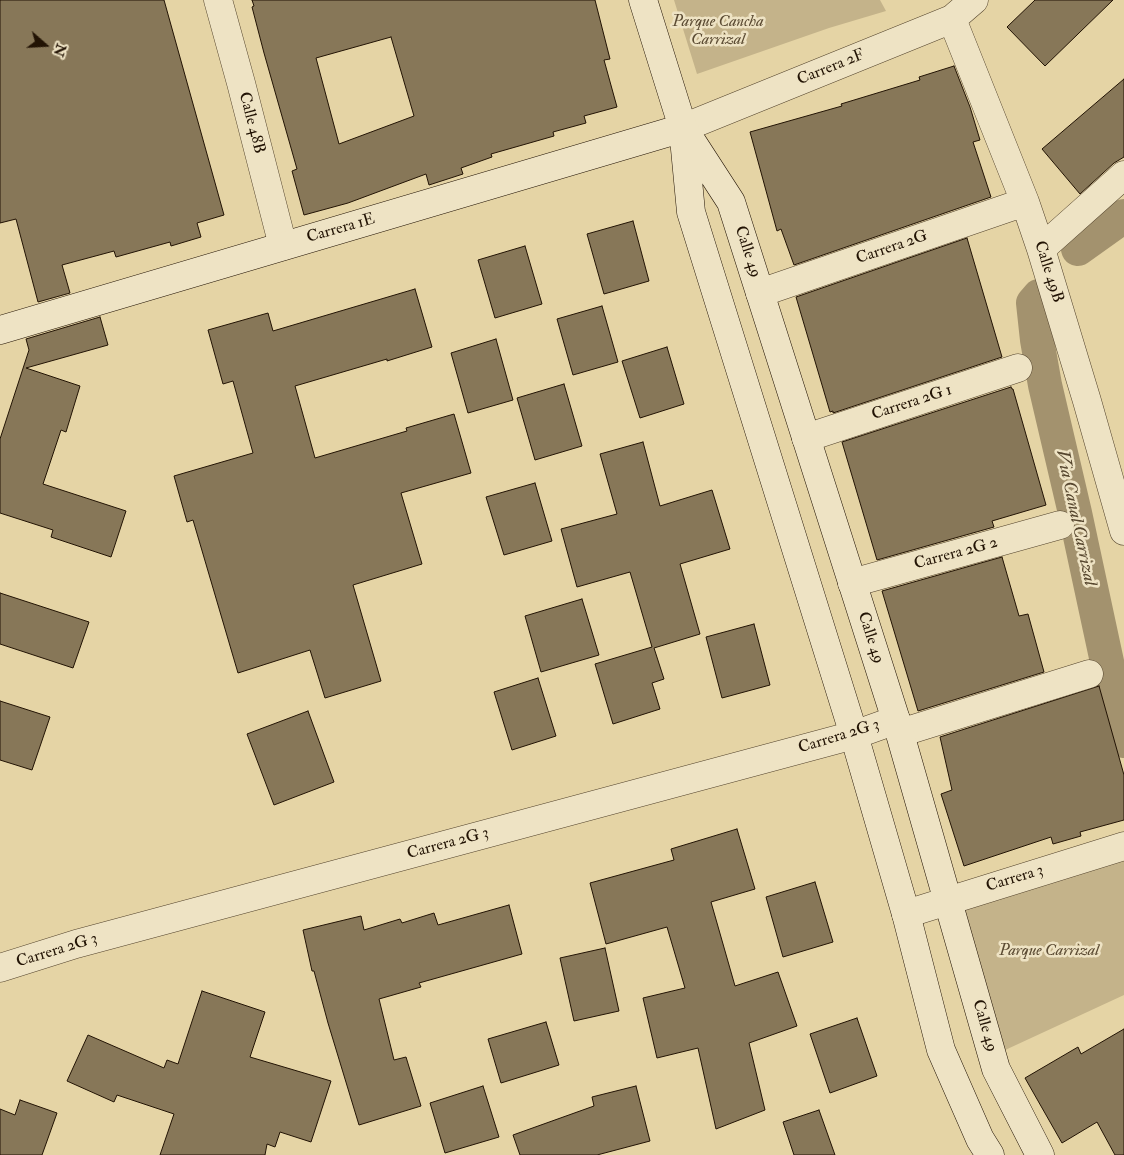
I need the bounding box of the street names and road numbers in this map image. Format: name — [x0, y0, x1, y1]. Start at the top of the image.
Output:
street label: Carrera 2F — [795, 46, 867, 90]
street label: Calle 48B — [234, 90, 268, 156]
street label: Carrera 1E — [305, 210, 377, 248]
street label: Calle 49 — [730, 224, 764, 280]
street label: Carrera 2G — [854, 227, 930, 269]
street label: Calle 49B — [1029, 239, 1067, 305]
street label: Carrera 2G 1 — [869, 381, 955, 425]
street label: Carrera 2G 2 — [912, 534, 1000, 574]
street label: Calle 49 — [853, 610, 887, 666]
street label: Carrera 2G 3 — [796, 716, 882, 758]
street label: Carrera 2G 3 — [405, 824, 491, 864]
street label: Carrera 3 — [984, 861, 1046, 897]
street label: Carrera 2G 3 — [14, 930, 100, 972]
street label: Calle 49 — [967, 998, 1001, 1054]

